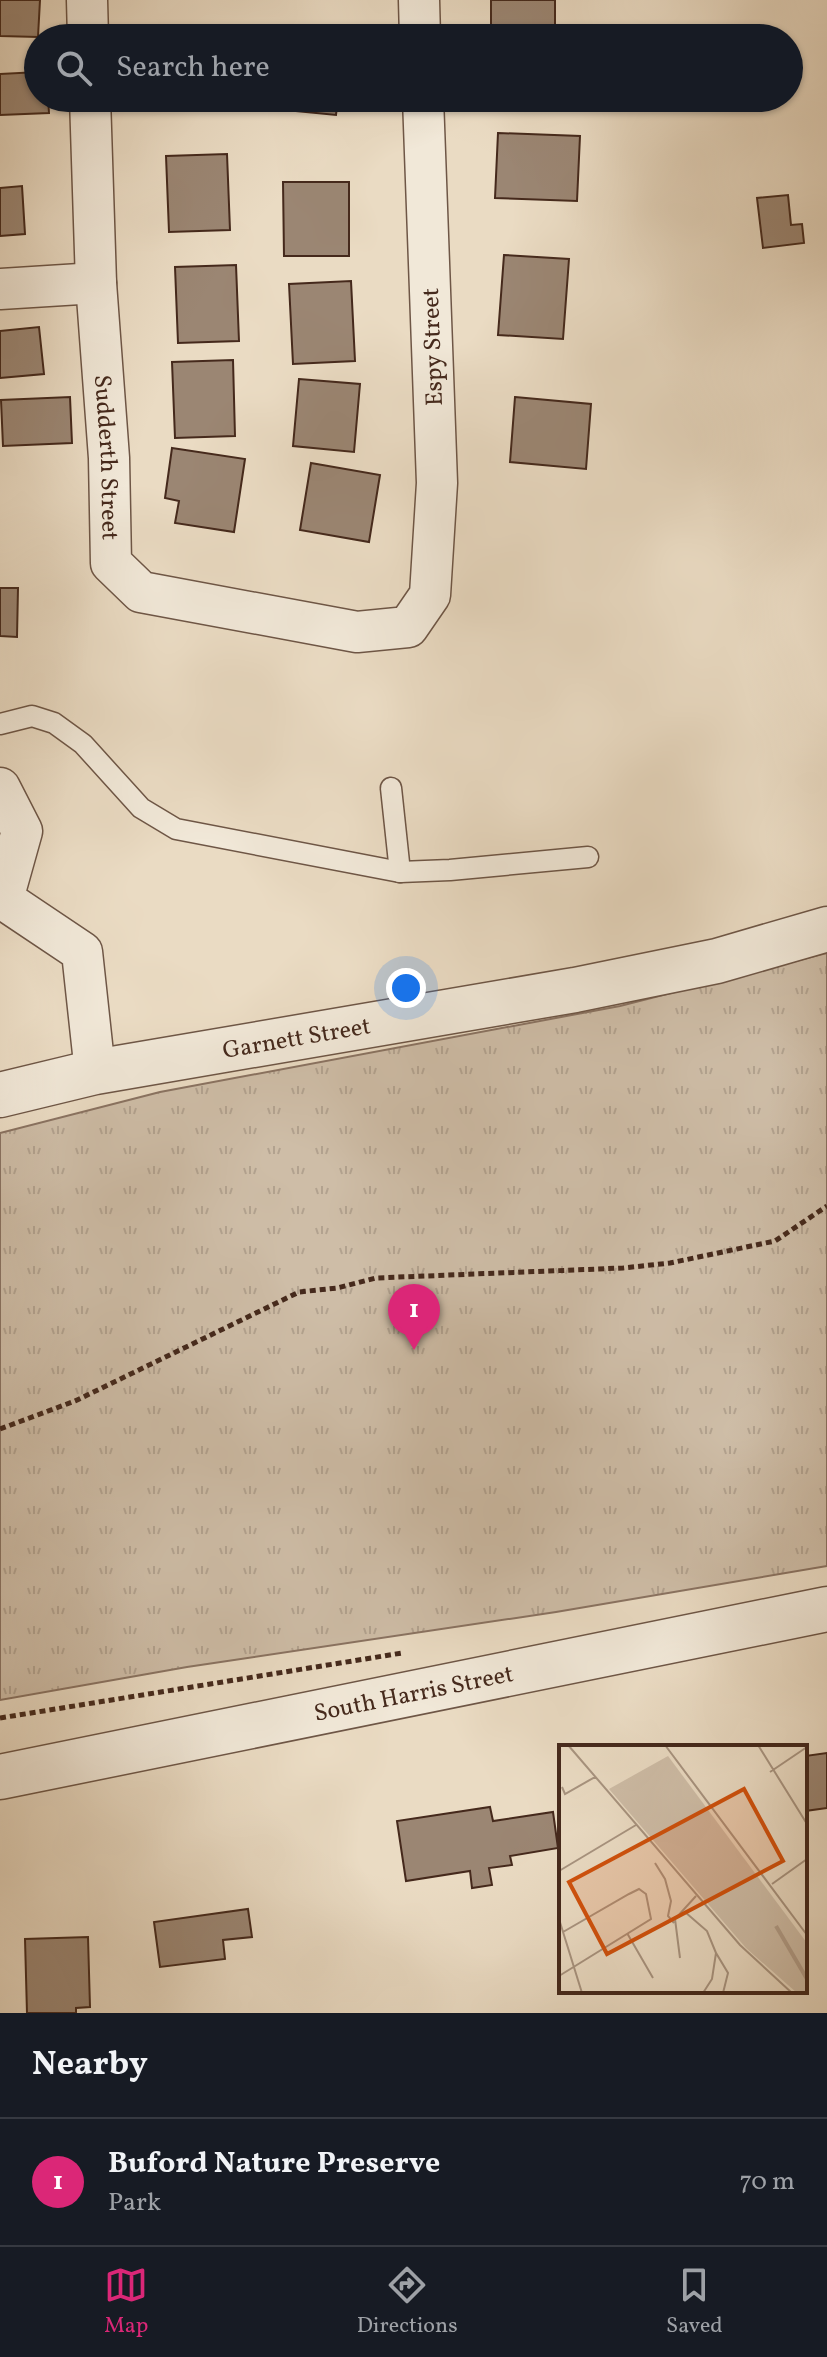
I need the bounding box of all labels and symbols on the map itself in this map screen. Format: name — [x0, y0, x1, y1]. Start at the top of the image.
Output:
street label: Espy Street — [415, 287, 453, 407]
street label: Sudderth Street — [84, 374, 126, 541]
your location — [386, 968, 426, 1008]
street label: Garnett Street — [220, 1010, 373, 1069]
pin: 1 — [388, 1284, 440, 1350]
street label: South Harris Street — [311, 1658, 517, 1732]
inset map — [559, 1745, 807, 1993]

